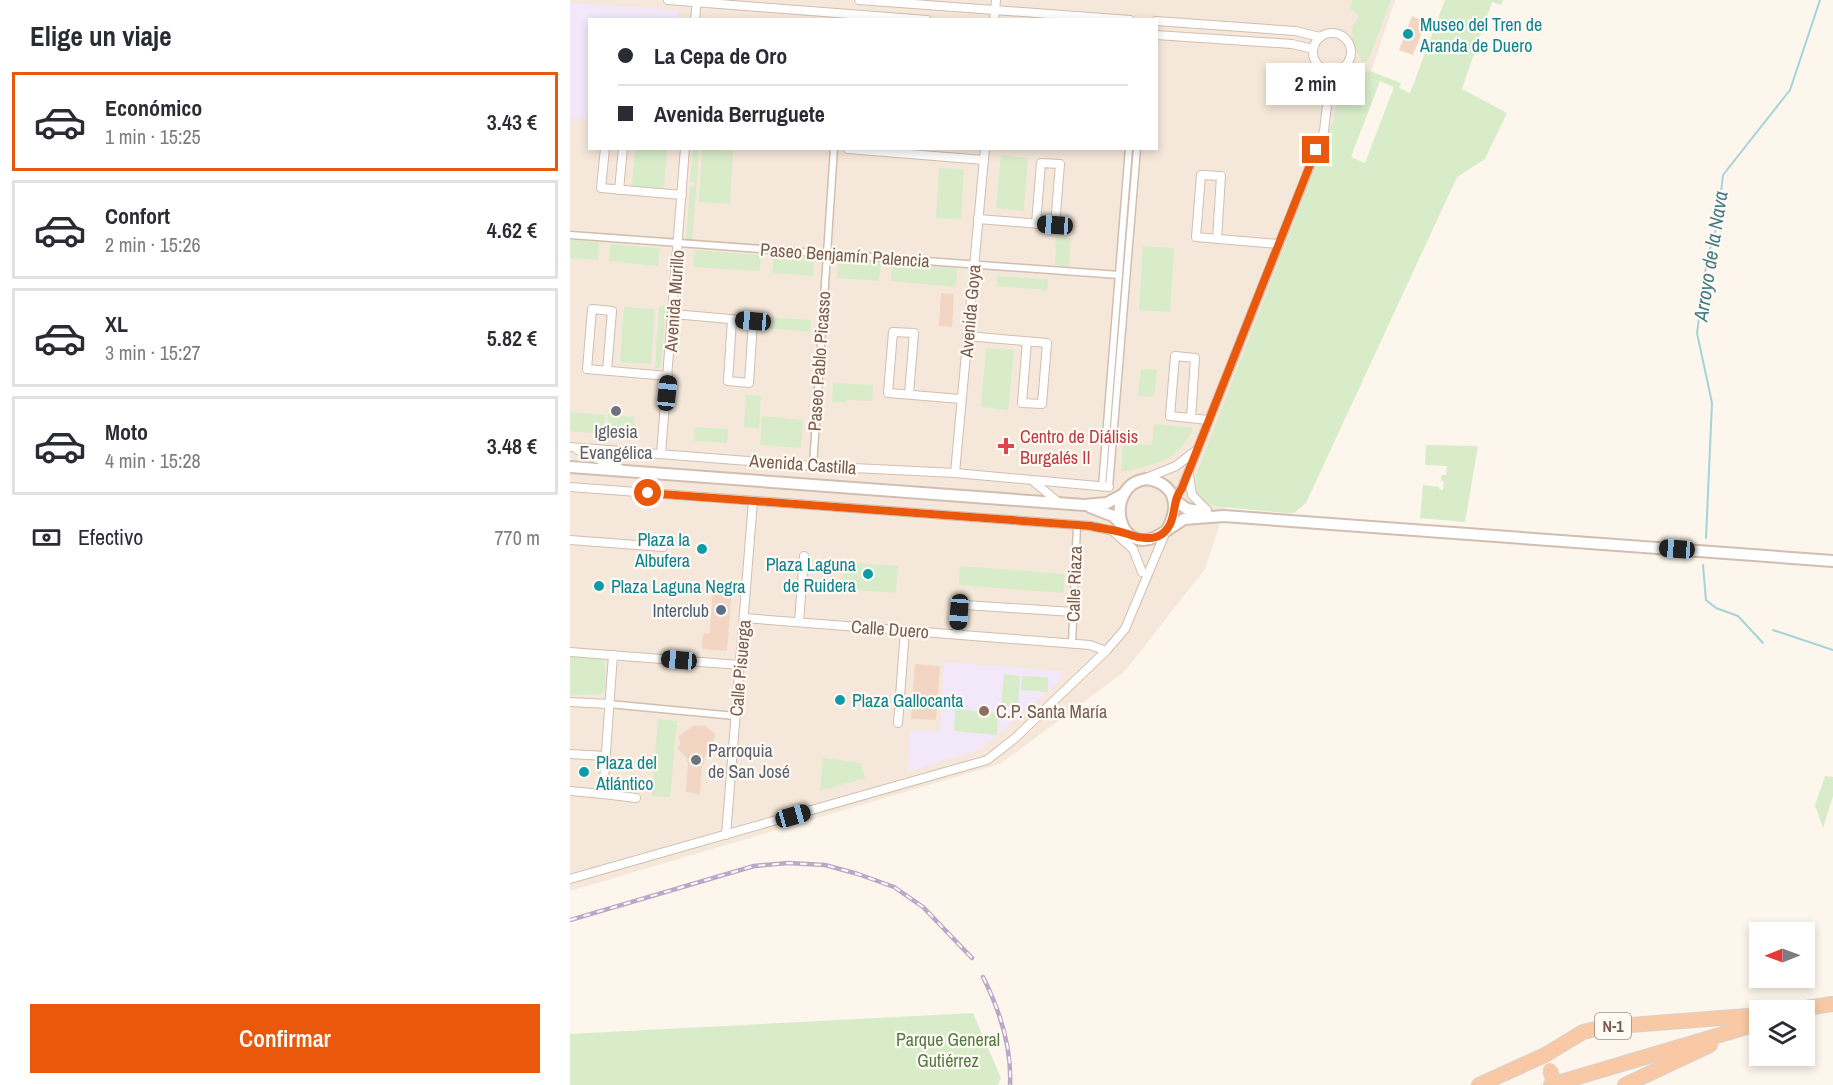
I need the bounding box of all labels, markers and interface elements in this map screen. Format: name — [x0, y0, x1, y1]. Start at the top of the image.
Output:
place label: Museo del Tren de Aranda de Duero — [1419, 12, 1542, 58]
text: Elige un viaje — [30, 18, 172, 54]
marker: Museo del Tren de Aranda de Duero — [1401, 27, 1415, 41]
text: La Cepa de Oro — [654, 41, 787, 71]
callout: 2 min — [1266, 63, 1365, 105]
text: 2 min — [1294, 70, 1337, 97]
text: Económico — [105, 93, 202, 123]
icon: car — [33, 95, 87, 149]
text: Avenida Berruguete — [654, 99, 825, 129]
text: 3.43 € — [487, 107, 537, 137]
text: 1 min · 15:25 — [105, 123, 201, 150]
route end — [1302, 136, 1329, 163]
water label: Arroyo de la Nava — [1686, 189, 1734, 324]
text: Confort — [105, 201, 170, 231]
icon: car — [33, 203, 87, 257]
text: 4.62 € — [487, 215, 537, 245]
car — [1036, 215, 1074, 235]
text: 2 min · 15:26 — [105, 231, 201, 258]
street label: Paseo Benjamín Palencia — [759, 237, 931, 273]
street label: Avenida Murillo — [658, 249, 690, 354]
street label: Avenida Goya — [953, 263, 987, 360]
street label: Paseo Pablo Picasso — [802, 290, 836, 432]
text: XL — [105, 309, 128, 339]
car — [734, 310, 772, 332]
icon: car — [33, 311, 87, 365]
text: 5.82 € — [487, 323, 537, 353]
text: 3 min · 15:27 — [105, 339, 201, 366]
car — [656, 374, 678, 412]
marker: Iglesia Evangélica — [609, 404, 623, 418]
text: Moto — [105, 417, 148, 447]
icon: car — [33, 419, 87, 473]
place label: Iglesia Evangélica — [579, 419, 653, 465]
place label: Centro de Diálisis Burgalés II — [1020, 424, 1138, 470]
text: 3.48 € — [487, 431, 537, 461]
marker: Centro de Diálisis Burgalés II — [997, 437, 1015, 455]
text: 4 min · 15:28 — [105, 447, 201, 474]
street label: Avenida Castilla — [748, 448, 857, 480]
route start — [634, 479, 661, 506]
icon: cash — [30, 521, 63, 554]
text: Efectivo — [78, 522, 143, 552]
text: 770 m — [494, 524, 540, 551]
place label: Plaza la Albufera — [634, 527, 690, 573]
car — [1658, 539, 1696, 559]
marker: Plaza la Albufera — [695, 542, 709, 556]
street label: Calle Riaza — [1060, 545, 1088, 623]
place label: Plaza Laguna de Ruidera — [766, 552, 856, 598]
marker: Plaza Laguna de Ruidera — [861, 567, 875, 581]
place label: Plaza Laguna Negra — [611, 574, 746, 599]
marker: Plaza Laguna Negra — [592, 579, 606, 593]
car — [949, 593, 969, 631]
place label: Interclub — [652, 598, 709, 623]
marker: Interclub — [714, 603, 728, 617]
street label: Calle Duero — [850, 614, 930, 644]
street label: Calle Pisuerga — [723, 619, 757, 717]
car — [660, 649, 698, 671]
place label: Plaza Gallocanta — [852, 688, 964, 713]
marker: Plaza Gallocanta — [833, 693, 847, 707]
place label: C.P. Santa María — [996, 699, 1107, 724]
marker: C.P. Santa María — [977, 704, 991, 718]
place label: Parroquia de San José — [708, 738, 790, 784]
place label: Plaza del Atlántico — [595, 750, 657, 796]
marker: Parroquia de San José — [689, 753, 703, 767]
marker: Plaza del Atlántico — [577, 765, 591, 779]
car — [773, 802, 813, 830]
north arrow — [1749, 922, 1815, 988]
map controls — [1749, 922, 1815, 1066]
button: layers — [1749, 1000, 1815, 1066]
button: Confirmar — [30, 1004, 540, 1073]
road number: N-1 — [1595, 1013, 1631, 1039]
park label: Parque General Gutiérrez — [896, 1027, 1000, 1073]

